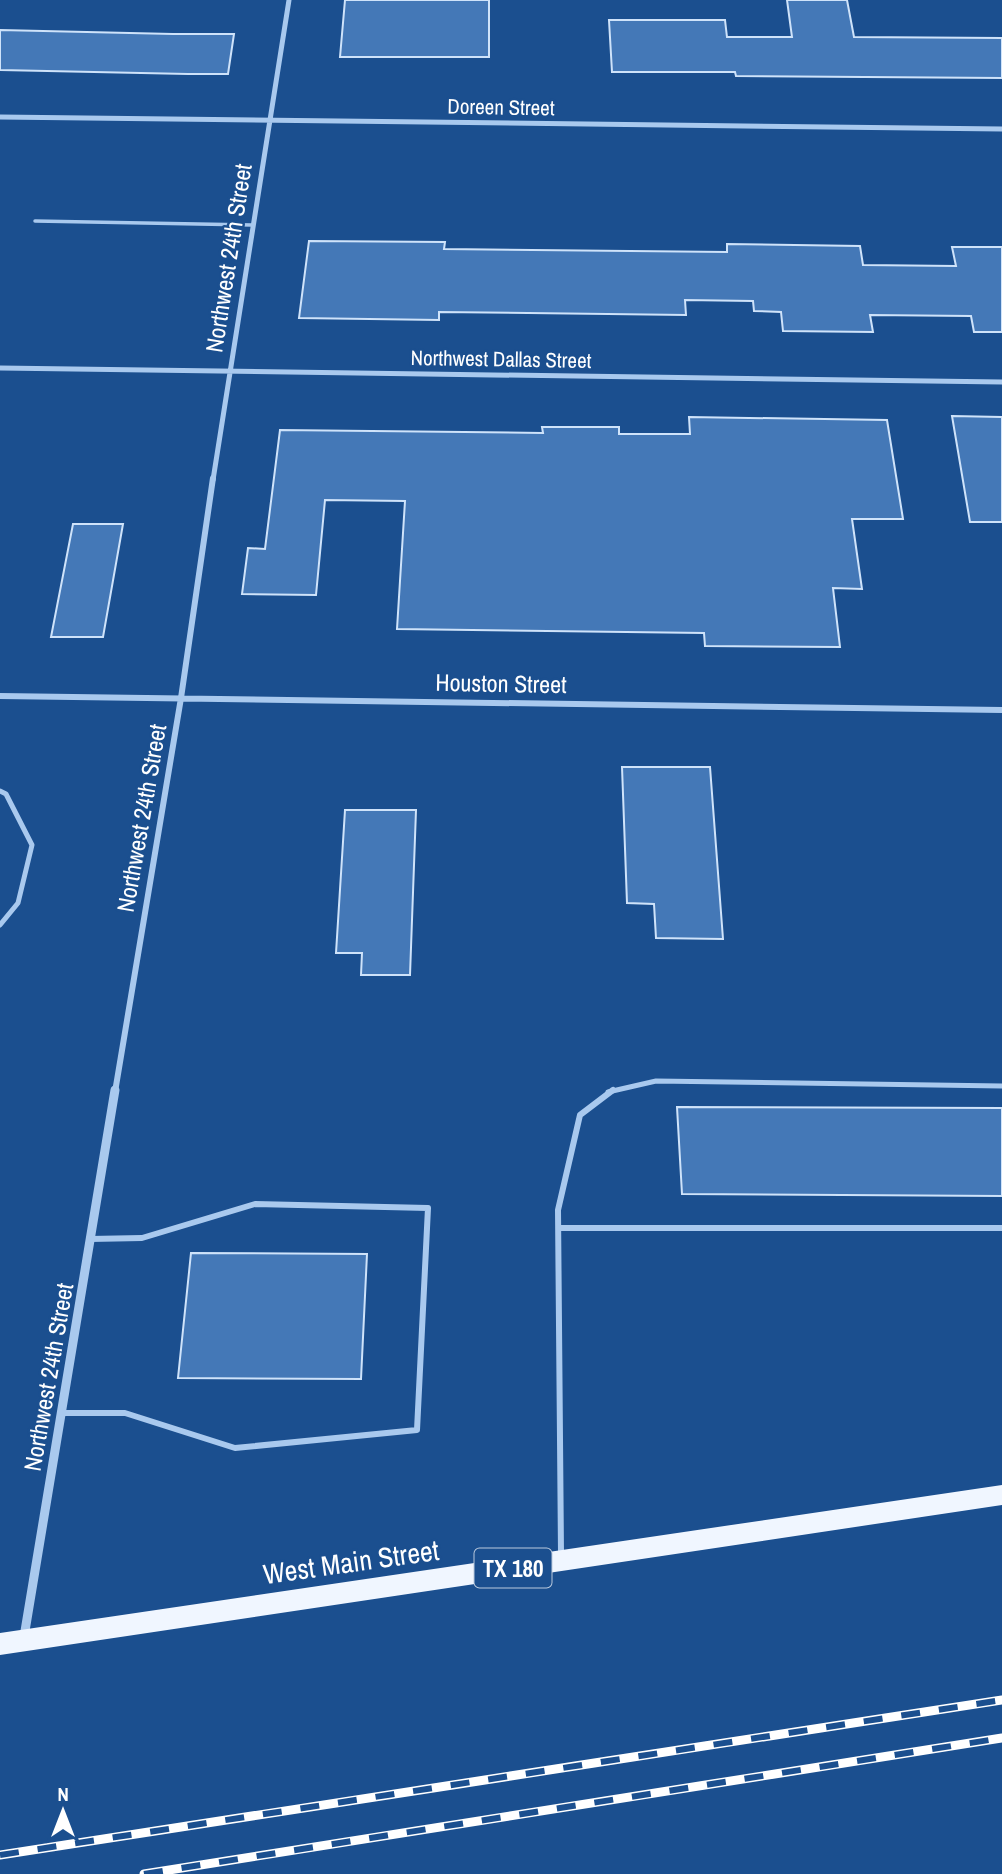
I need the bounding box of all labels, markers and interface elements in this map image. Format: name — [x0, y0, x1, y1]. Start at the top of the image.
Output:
street label: Doreen Street — [447, 92, 555, 122]
street label: Northwest 24th Street — [197, 161, 259, 355]
street label: Northwest Dallas Street — [410, 343, 592, 375]
street label: Houston Street — [435, 666, 567, 700]
street label: Northwest 24th Street — [109, 721, 173, 915]
street label: Northwest 24th Street — [16, 1280, 80, 1474]
street label: West Main Street — [261, 1531, 441, 1593]
road number: TX 180 — [475, 1548, 552, 1588]
north arrow — [28, 1776, 98, 1846]
text: N — [57, 1781, 69, 1807]

